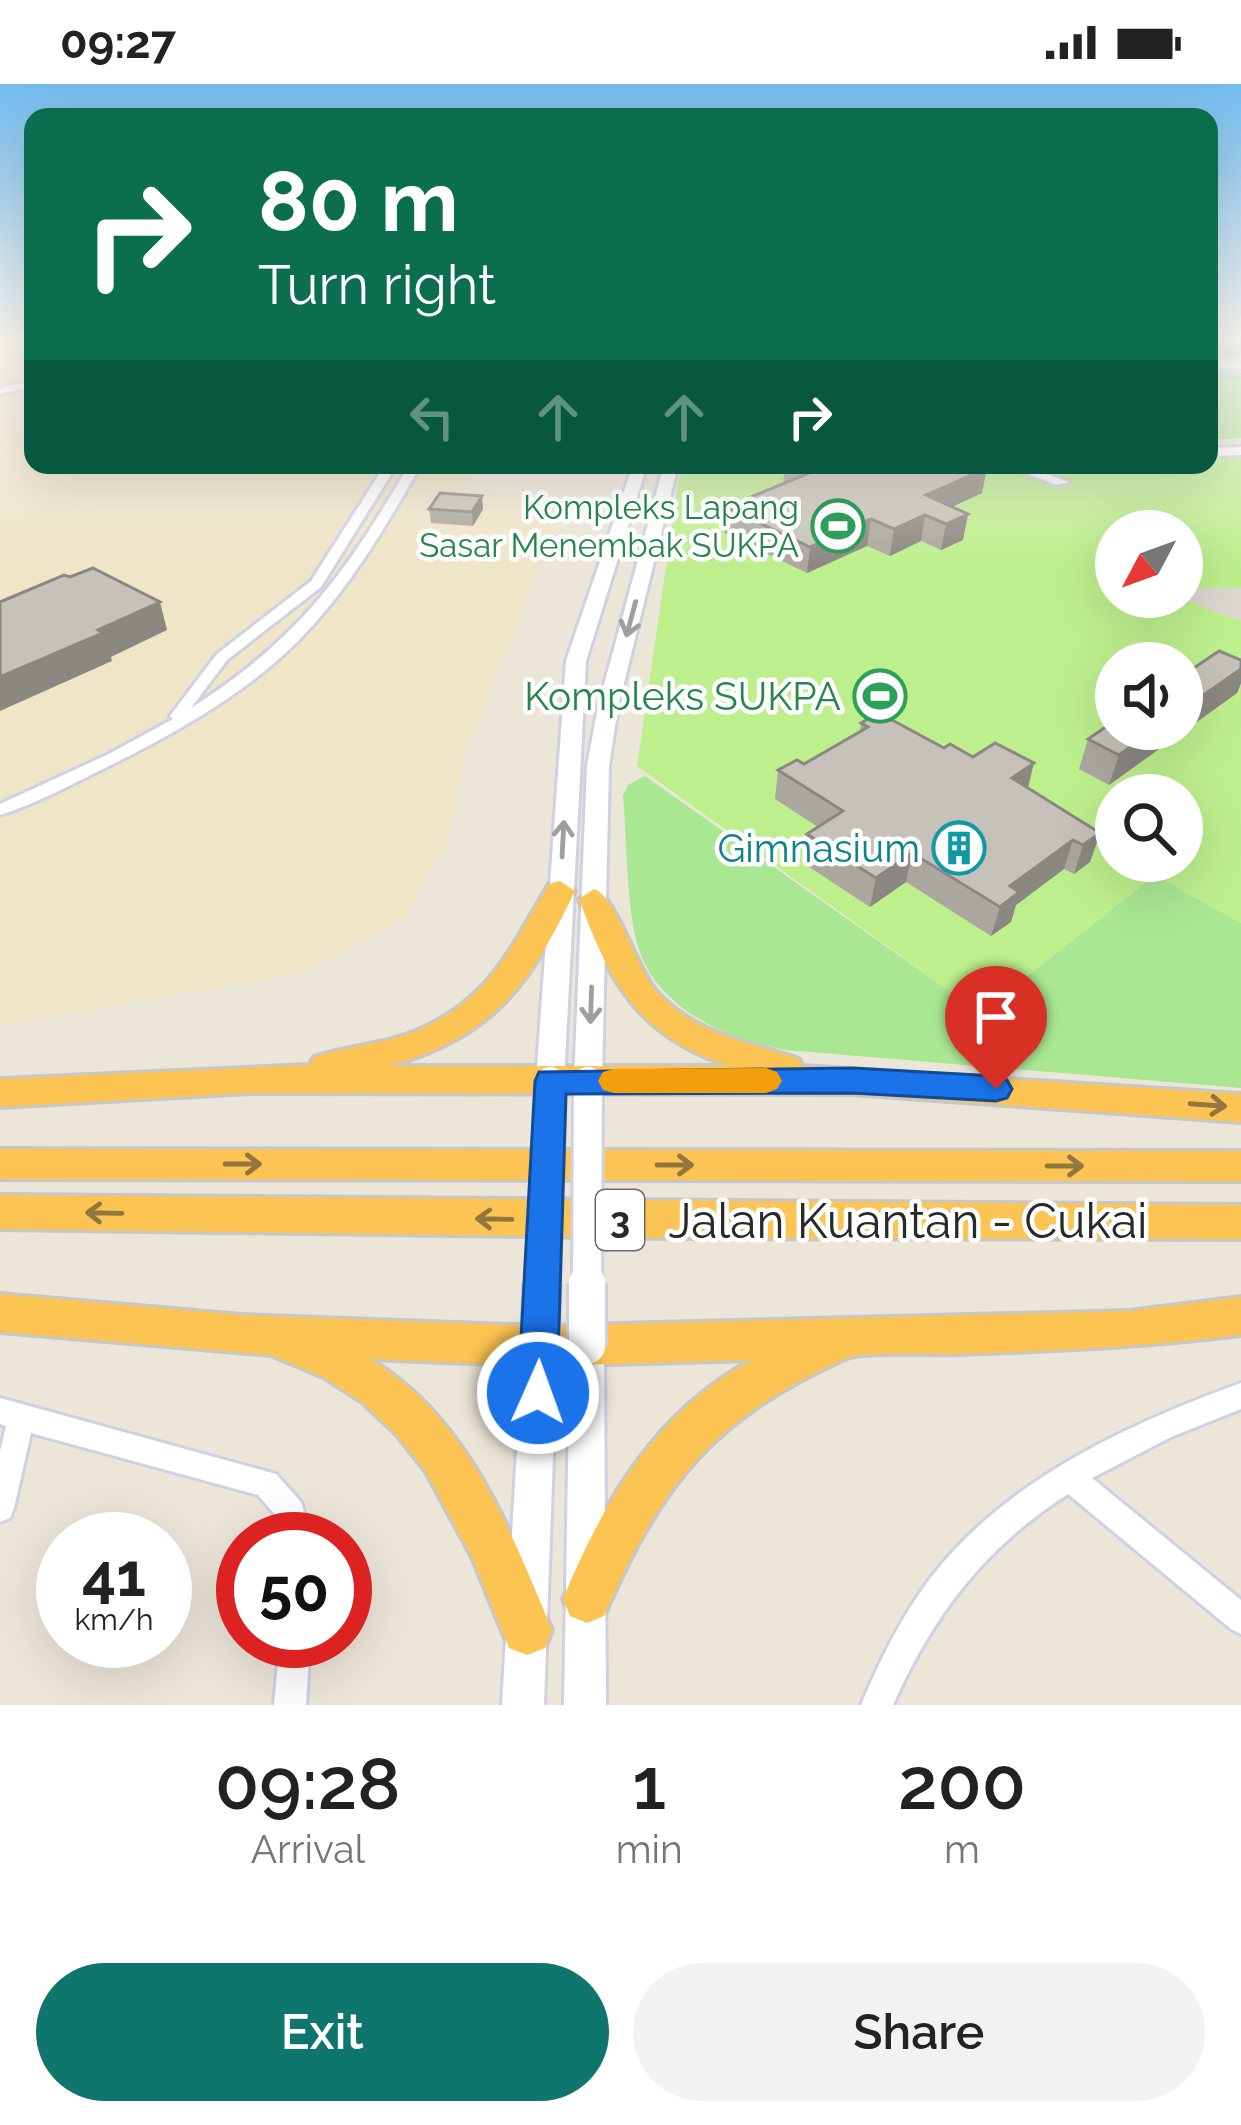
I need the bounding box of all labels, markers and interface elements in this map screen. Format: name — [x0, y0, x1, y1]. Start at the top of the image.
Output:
text: 09:27 — [60, 16, 176, 69]
text: 80 m — [258, 152, 459, 251]
icon: right — [60, 156, 216, 312]
text: Turn right — [258, 253, 496, 317]
icon: left — [399, 384, 465, 450]
icon: ahead — [525, 384, 591, 450]
icon: ahead — [651, 384, 717, 450]
icon: right — [777, 384, 843, 450]
place label: Kompleks Lapang Sasar Menembak SUKPA — [419, 488, 799, 565]
sports icon: Kompleks Lapang Sasar Menembak SUKPA — [810, 498, 866, 554]
north arrow — [1095, 510, 1203, 618]
map controls — [1095, 510, 1203, 882]
one-way arrow — [619, 599, 641, 637]
button: sound — [1095, 642, 1203, 750]
sports icon: Kompleks SUKPA — [852, 668, 908, 724]
place label: Kompleks SUKPA — [524, 673, 841, 719]
button: search — [1095, 774, 1203, 882]
one-way arrow — [552, 820, 575, 859]
building icon: Gimnasium — [931, 820, 987, 876]
place label: Gimnasium — [717, 825, 920, 871]
pin — [945, 966, 1047, 1089]
icon: arrive — [963, 984, 1029, 1050]
one-way arrow — [579, 985, 602, 1024]
one-way arrow — [1188, 1094, 1227, 1117]
one-way arrow — [223, 1153, 262, 1175]
one-way arrow — [655, 1154, 694, 1176]
one-way arrow — [1045, 1155, 1084, 1177]
road number: 3 — [596, 1190, 644, 1250]
street label: Jalan Kuantan - Cukai — [668, 1193, 1148, 1249]
one-way arrow — [85, 1202, 124, 1225]
one-way arrow — [475, 1207, 514, 1230]
position arrow — [475, 1330, 601, 1456]
speed limit sign: 50 — [216, 1512, 372, 1668]
text: 41 — [82, 1540, 146, 1610]
text: km/h — [74, 1602, 154, 1637]
text: 09:28 — [215, 1741, 401, 1826]
text: 1 — [632, 1741, 666, 1826]
text: 200 — [898, 1741, 1026, 1826]
text: Arrival — [251, 1826, 365, 1872]
text: min — [616, 1826, 683, 1872]
text: m — [944, 1826, 980, 1872]
button: Exit — [36, 1963, 609, 2101]
button: Share — [633, 1963, 1205, 2101]

